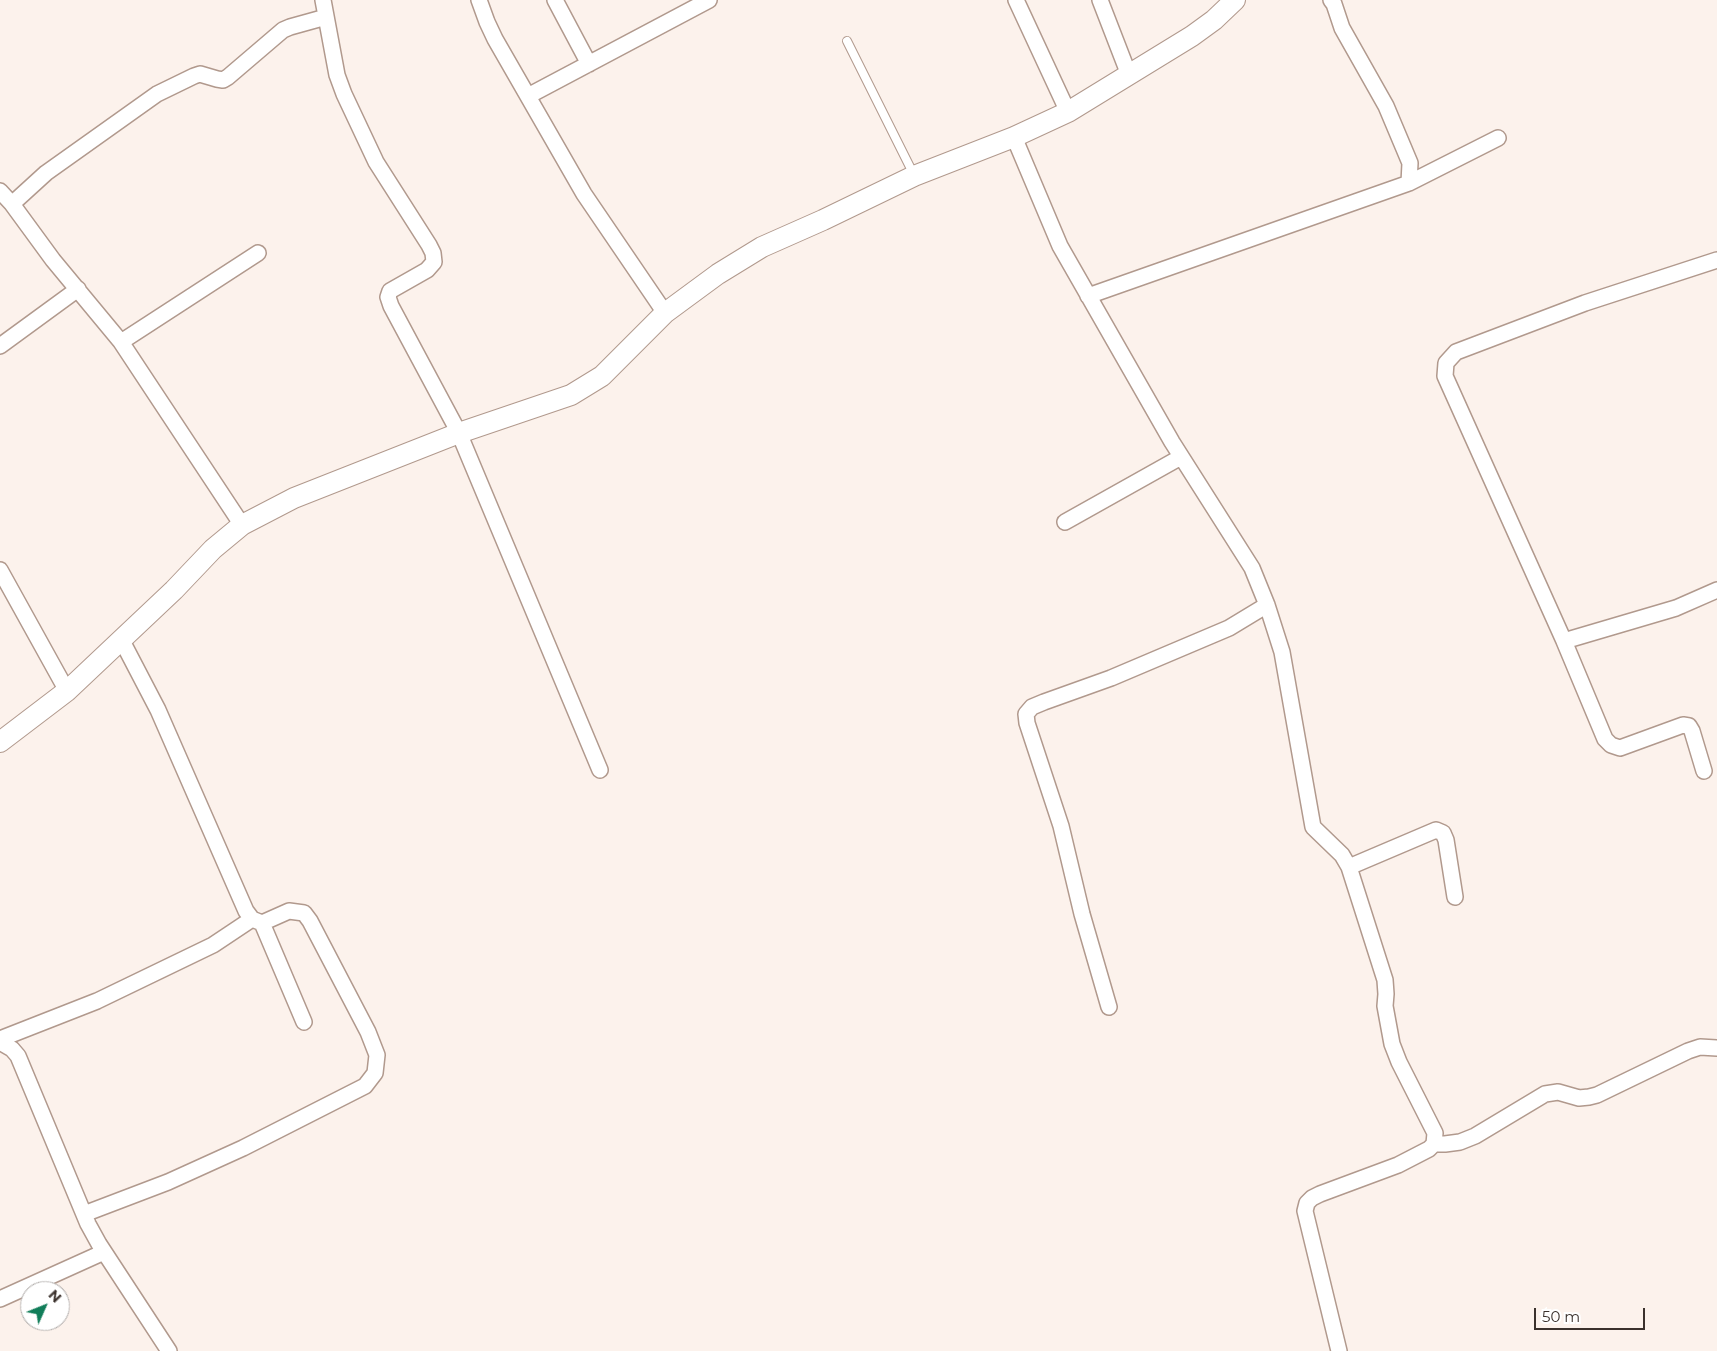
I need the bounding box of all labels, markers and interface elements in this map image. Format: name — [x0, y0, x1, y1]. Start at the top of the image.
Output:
north arrow — [20, 1281, 70, 1331]
text: N — [45, 1286, 65, 1307]
scale bar — [1537, 1298, 1648, 1330]
text: 50 m — [1542, 1307, 1580, 1326]

